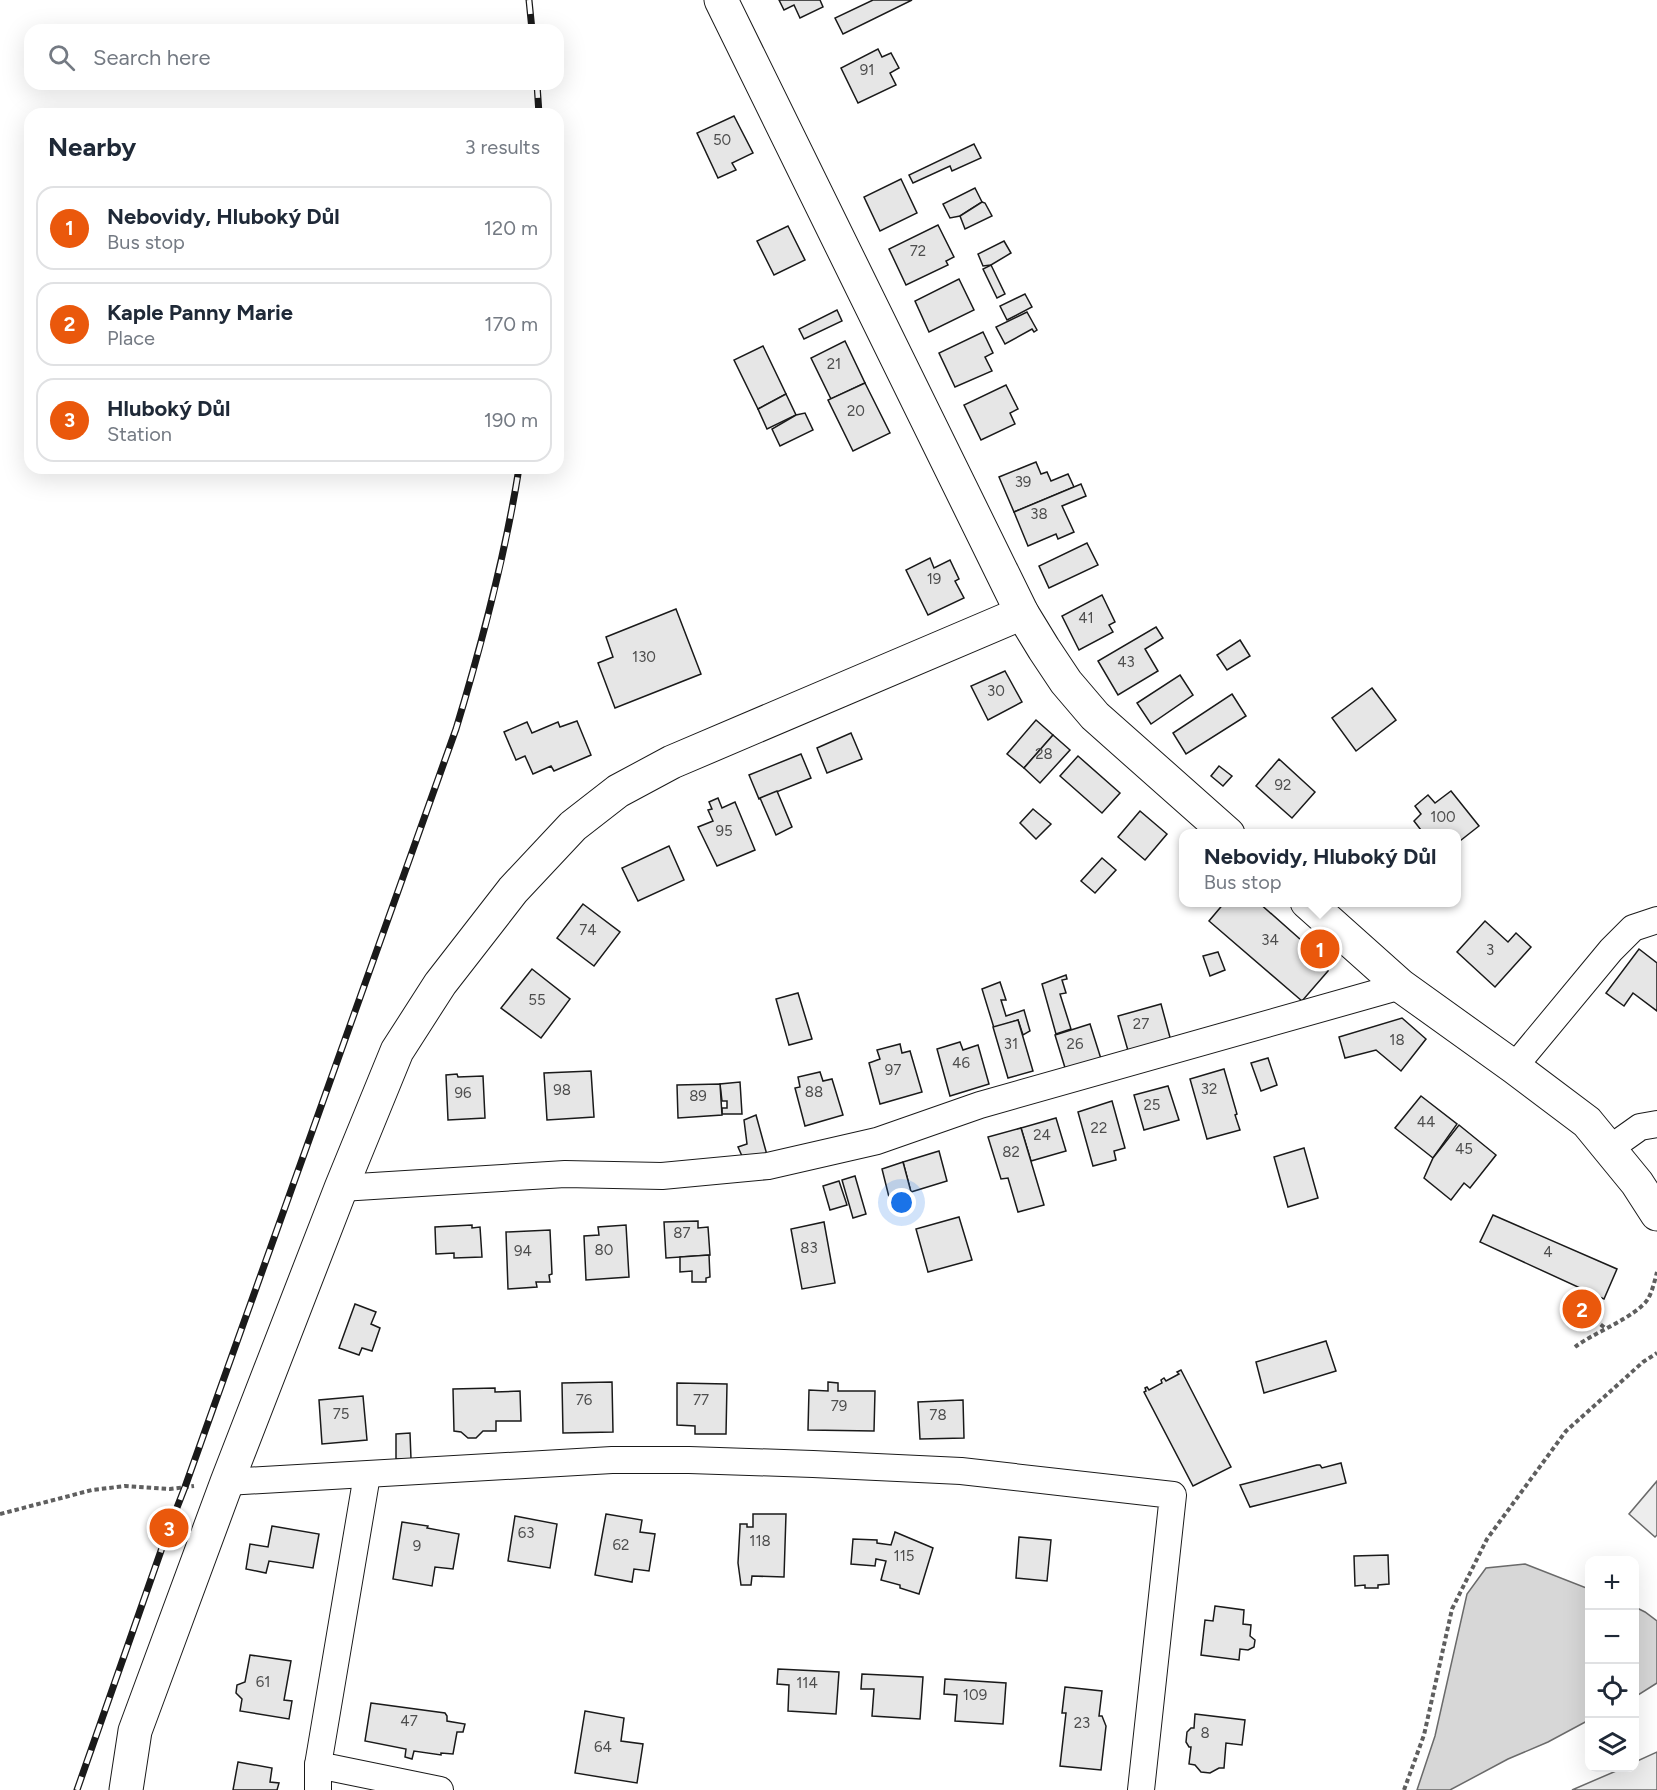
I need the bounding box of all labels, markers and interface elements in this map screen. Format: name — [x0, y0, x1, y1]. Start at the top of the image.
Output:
search box — [24, 24, 564, 90]
icon: search — [45, 41, 78, 74]
text: Search here — [93, 44, 211, 71]
house number: 91 — [860, 61, 874, 79]
text: Nearby — [48, 131, 136, 163]
house number: 50 — [713, 131, 731, 149]
text: 3 results — [465, 135, 540, 159]
text: Nebovidy, Hluboký Důl — [107, 203, 340, 230]
text: 1 — [65, 216, 74, 240]
text: 120 m — [484, 216, 538, 240]
text: Bus stop — [107, 230, 185, 254]
house number: 72 — [910, 242, 926, 260]
text: Kaple Panny Marie — [107, 299, 293, 326]
text: 2 — [64, 312, 75, 336]
text: 170 m — [484, 312, 538, 336]
text: Place — [107, 326, 155, 350]
house number: 21 — [827, 355, 841, 373]
text: Hluboký Důl — [107, 395, 230, 422]
house number: 20 — [847, 402, 865, 420]
text: 3 — [64, 408, 75, 432]
text: 190 m — [484, 408, 538, 432]
text: Station — [107, 422, 172, 446]
house number: 39 — [1015, 473, 1031, 491]
house number: 38 — [1030, 505, 1048, 523]
house number: 19 — [927, 570, 941, 588]
house number: 41 — [1078, 609, 1094, 627]
house number: 130 — [632, 648, 656, 666]
house number: 43 — [1117, 653, 1135, 671]
house number: 30 — [987, 682, 1005, 700]
house number: 28 — [1035, 745, 1053, 763]
house number: 92 — [1275, 776, 1291, 794]
house number: 100 — [1430, 808, 1456, 826]
house number: 95 — [715, 822, 733, 840]
popup — [1179, 829, 1461, 907]
text: Nebovidy, Hluboký Důl — [1204, 843, 1436, 870]
text: Bus stop — [1204, 870, 1282, 894]
house number: 74 — [579, 921, 597, 939]
pin: 1 — [1300, 926, 1340, 972]
house number: 34 — [1261, 931, 1279, 949]
house number: 3 — [1486, 941, 1494, 959]
house number: 55 — [528, 991, 546, 1009]
house number: 27 — [1133, 1015, 1149, 1033]
house number: 18 — [1389, 1031, 1405, 1049]
house number: 31 — [1004, 1035, 1018, 1053]
house number: 26 — [1067, 1035, 1084, 1053]
house number: 46 — [952, 1054, 970, 1072]
house number: 97 — [885, 1061, 901, 1079]
house number: 32 — [1201, 1080, 1217, 1098]
house number: 98 — [553, 1081, 571, 1099]
house number: 88 — [805, 1083, 823, 1101]
house number: 96 — [455, 1084, 472, 1102]
house number: 89 — [689, 1087, 707, 1105]
house number: 25 — [1143, 1096, 1161, 1114]
house number: 44 — [1417, 1113, 1435, 1131]
house number: 22 — [1091, 1119, 1107, 1137]
house number: 24 — [1033, 1126, 1051, 1144]
house number: 45 — [1455, 1140, 1473, 1158]
house number: 82 — [1002, 1143, 1020, 1161]
your location — [887, 1188, 916, 1217]
house number: 87 — [673, 1224, 691, 1242]
house number: 83 — [800, 1239, 818, 1257]
house number: 80 — [595, 1241, 613, 1259]
house number: 94 — [514, 1242, 532, 1260]
house number: 4 — [1543, 1243, 1553, 1261]
pin: 2 — [1562, 1286, 1602, 1332]
house number: 76 — [576, 1391, 593, 1409]
house number: 77 — [693, 1391, 709, 1409]
house number: 79 — [831, 1397, 847, 1415]
house number: 75 — [333, 1405, 349, 1423]
house number: 78 — [929, 1406, 947, 1424]
pin: 3 — [150, 1506, 188, 1550]
house number: 63 — [518, 1524, 534, 1542]
house number: 118 — [749, 1532, 771, 1550]
house number: 62 — [613, 1536, 629, 1554]
house number: 9 — [413, 1537, 421, 1555]
house number: 115 — [893, 1547, 915, 1565]
map controls — [1585, 1556, 1639, 1772]
button: + — [1585, 1556, 1639, 1610]
button: − — [1585, 1610, 1639, 1664]
button: locate — [1585, 1664, 1639, 1718]
house number: 61 — [256, 1673, 270, 1691]
house number: 114 — [796, 1674, 818, 1692]
house number: 109 — [963, 1686, 987, 1704]
house number: 47 — [400, 1712, 418, 1730]
house number: 23 — [1074, 1714, 1090, 1732]
button: layers — [1585, 1718, 1639, 1772]
house number: 8 — [1200, 1724, 1210, 1742]
house number: 64 — [594, 1738, 612, 1756]

